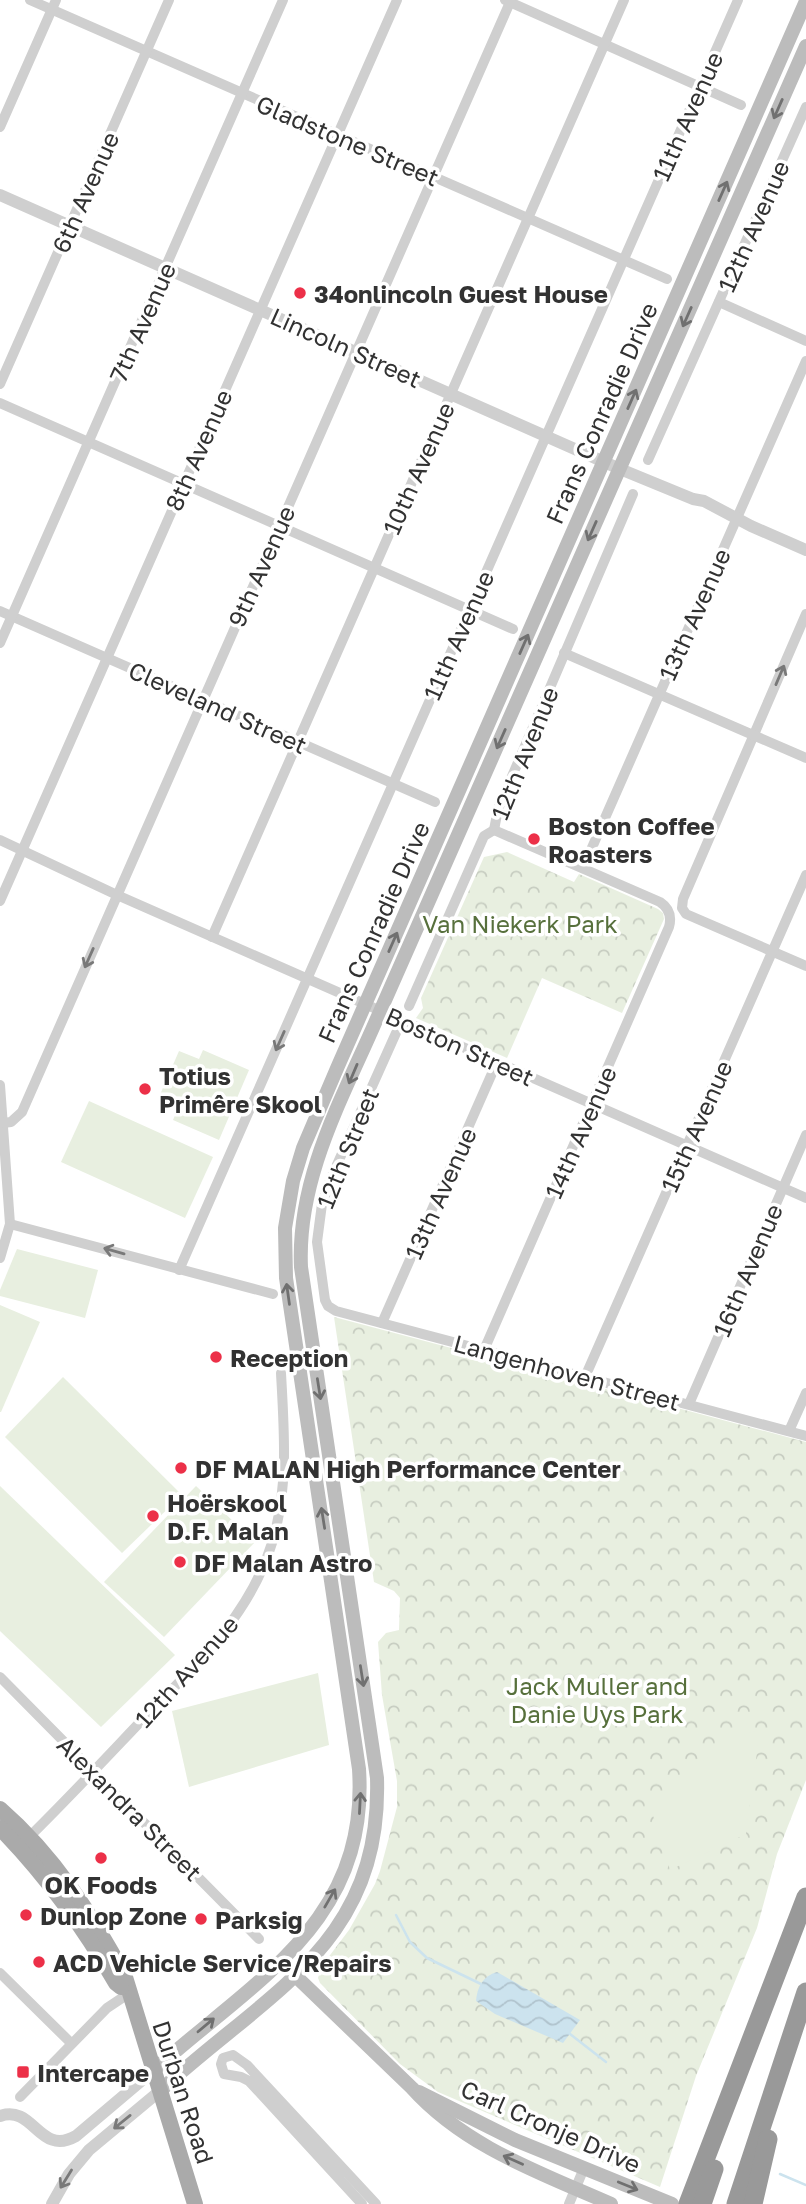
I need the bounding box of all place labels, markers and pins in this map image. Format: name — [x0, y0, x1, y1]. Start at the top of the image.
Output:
place label: 34onlincoln Guest House — [314, 279, 608, 308]
marker: 34onlincoln Guest House — [292, 285, 308, 301]
place label: Boston Coffee Roasters — [548, 811, 715, 868]
marker: Boston Coffee Roasters — [526, 831, 542, 847]
place label: Totius Primêre Skool — [159, 1061, 322, 1118]
marker: Totius Primêre Skool — [137, 1081, 153, 1097]
place label: Reception — [230, 1343, 348, 1372]
marker: Reception — [208, 1349, 224, 1365]
place label: DF MALAN High Performance Center — [195, 1454, 621, 1483]
marker: DF MALAN High Performance Center — [173, 1460, 189, 1476]
place label: Hoërskool D.F. Malan — [167, 1488, 289, 1545]
marker: Hoërskool D.F. Malan — [145, 1508, 161, 1524]
place label: DF Malan Astro — [194, 1548, 372, 1577]
marker: DF Malan Astro — [172, 1554, 188, 1570]
marker: OK Foods — [93, 1850, 109, 1866]
place label: OK Foods — [45, 1870, 157, 1899]
place label: Dunlop Zone — [40, 1901, 187, 1930]
place label: Parksig — [215, 1905, 303, 1934]
marker: Dunlop Zone — [18, 1907, 34, 1923]
marker: Parksig — [193, 1911, 209, 1927]
place label: ACD Vehicle Service/Repairs — [53, 1948, 392, 1977]
marker: ACD Vehicle Service/Repairs — [31, 1954, 47, 1970]
place label: Intercape — [37, 2058, 149, 2087]
marker: Intercape — [15, 2064, 31, 2080]

